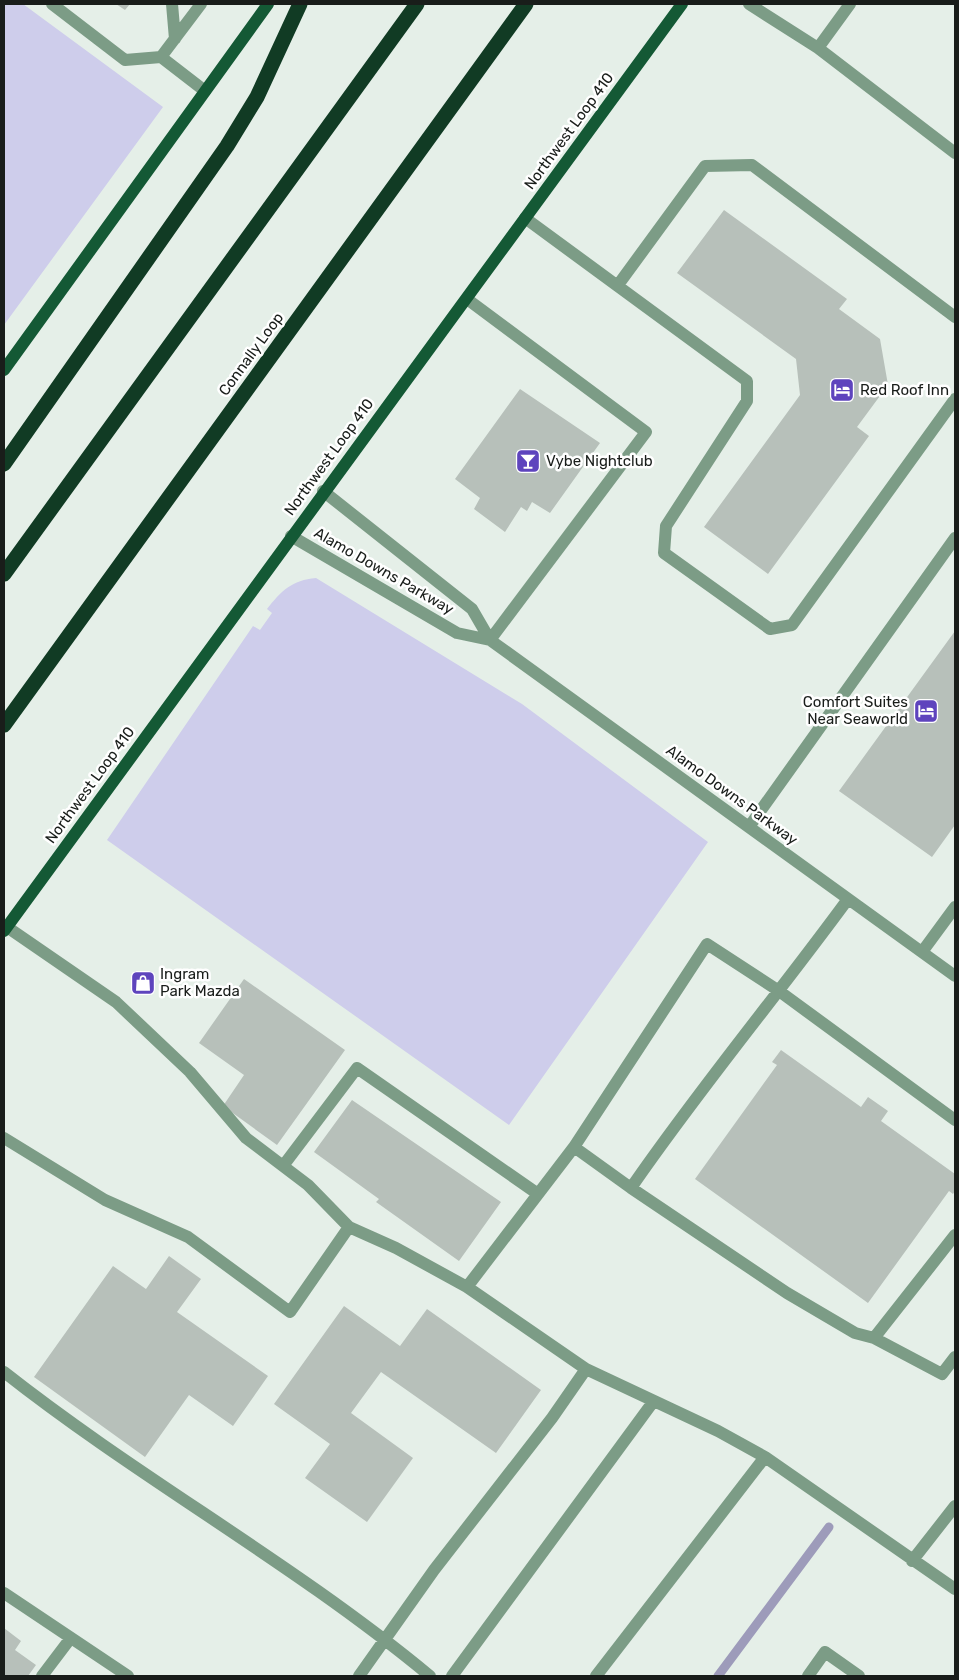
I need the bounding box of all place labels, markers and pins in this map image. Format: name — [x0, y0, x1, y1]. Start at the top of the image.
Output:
hotel icon: Red Roof Inn — [829, 377, 855, 403]
place label: Red Roof Inn — [860, 381, 949, 399]
bar icon: Vybe Nightclub — [515, 448, 541, 474]
place label: Vybe Nightclub — [546, 452, 653, 470]
place label: Comfort Suites Near Seaworld — [803, 693, 908, 728]
hotel icon: Comfort Suites Near Seaworld — [913, 698, 939, 724]
place label: Ingram Park Mazda — [160, 965, 240, 1000]
shop icon: Ingram Park Mazda — [130, 970, 156, 996]

